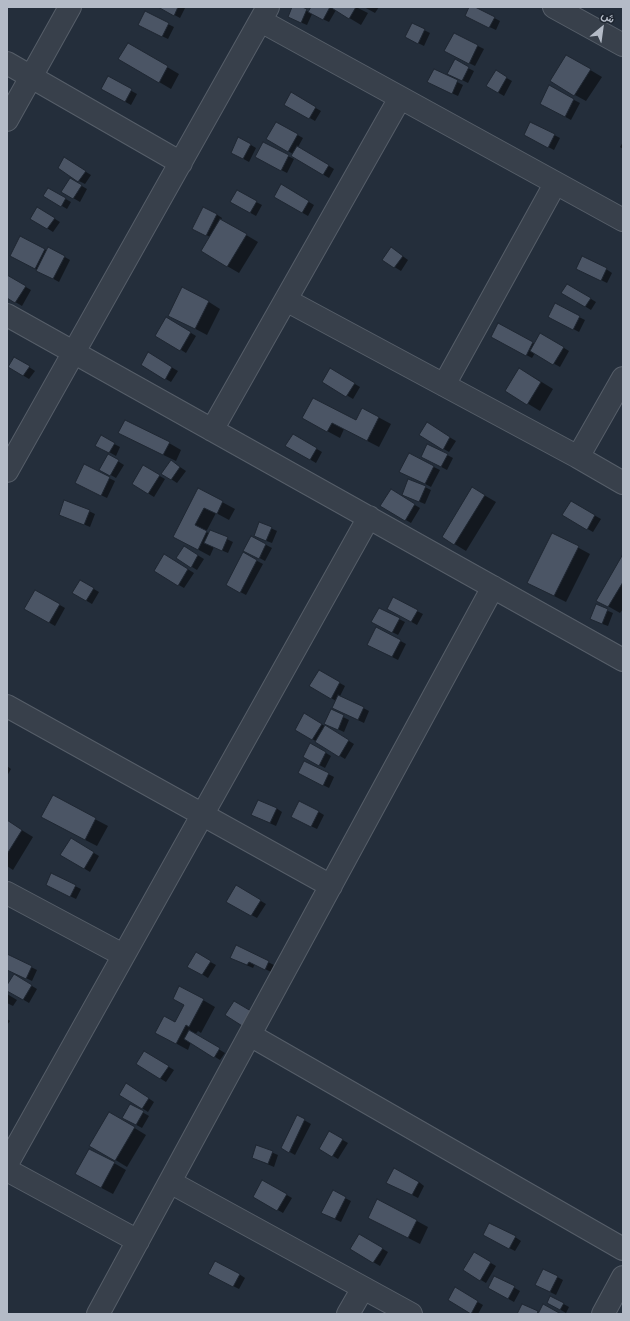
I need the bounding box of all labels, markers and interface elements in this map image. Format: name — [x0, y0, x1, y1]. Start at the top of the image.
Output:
north arrow — [582, 8, 622, 48]
text: ش — [599, 8, 617, 26]

